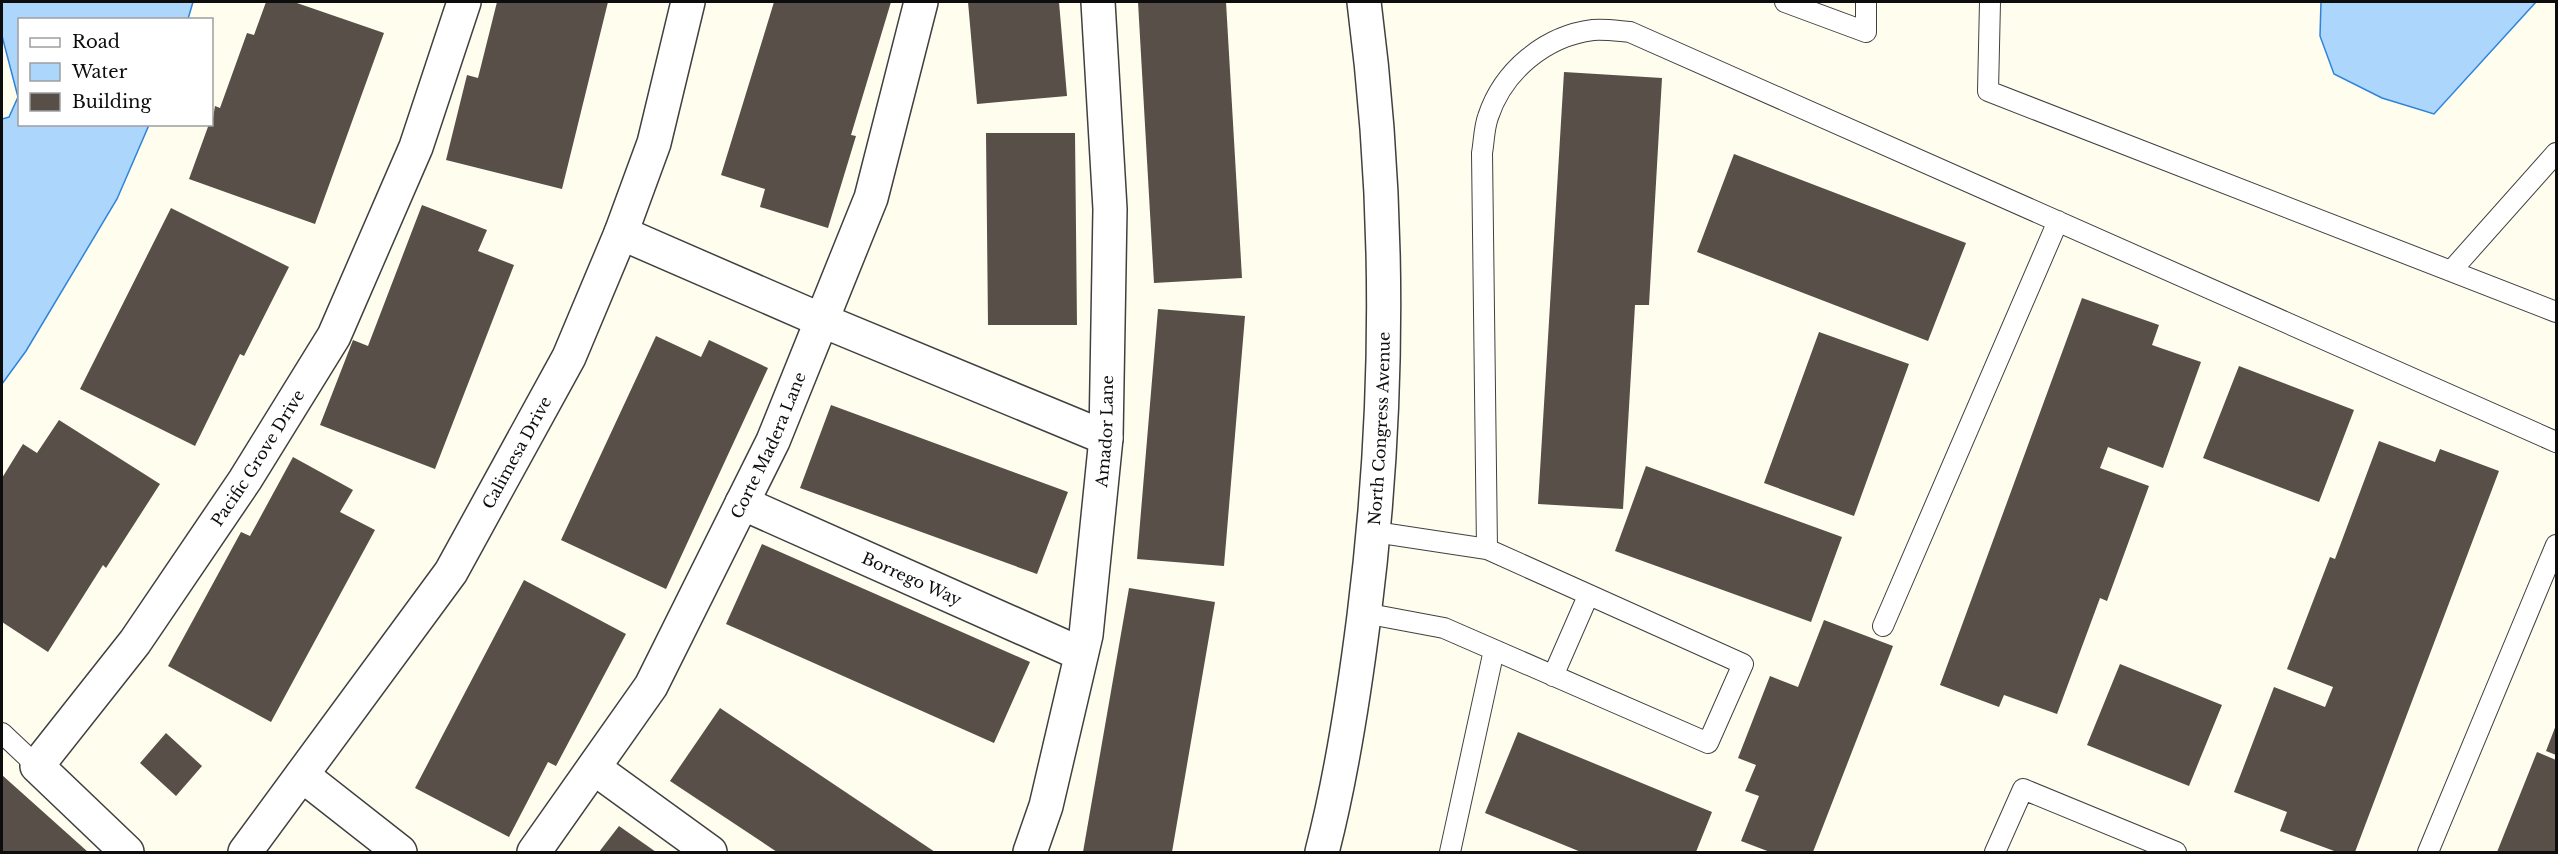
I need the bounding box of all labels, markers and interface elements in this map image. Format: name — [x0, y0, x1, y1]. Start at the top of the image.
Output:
legend — [18, 18, 213, 126]
text: Road — [72, 31, 120, 53]
text: Water — [71, 61, 128, 83]
text: Building — [72, 91, 151, 113]
street label: North Congress Avenue — [1364, 332, 1394, 526]
street label: Corte Madera Lane — [726, 369, 810, 522]
street label: Amador Lane — [1091, 375, 1117, 489]
street label: Pacific Grove Drive — [207, 386, 308, 530]
street label: Calimesa Drive — [478, 393, 555, 512]
street label: Borrego Way — [859, 548, 966, 610]

